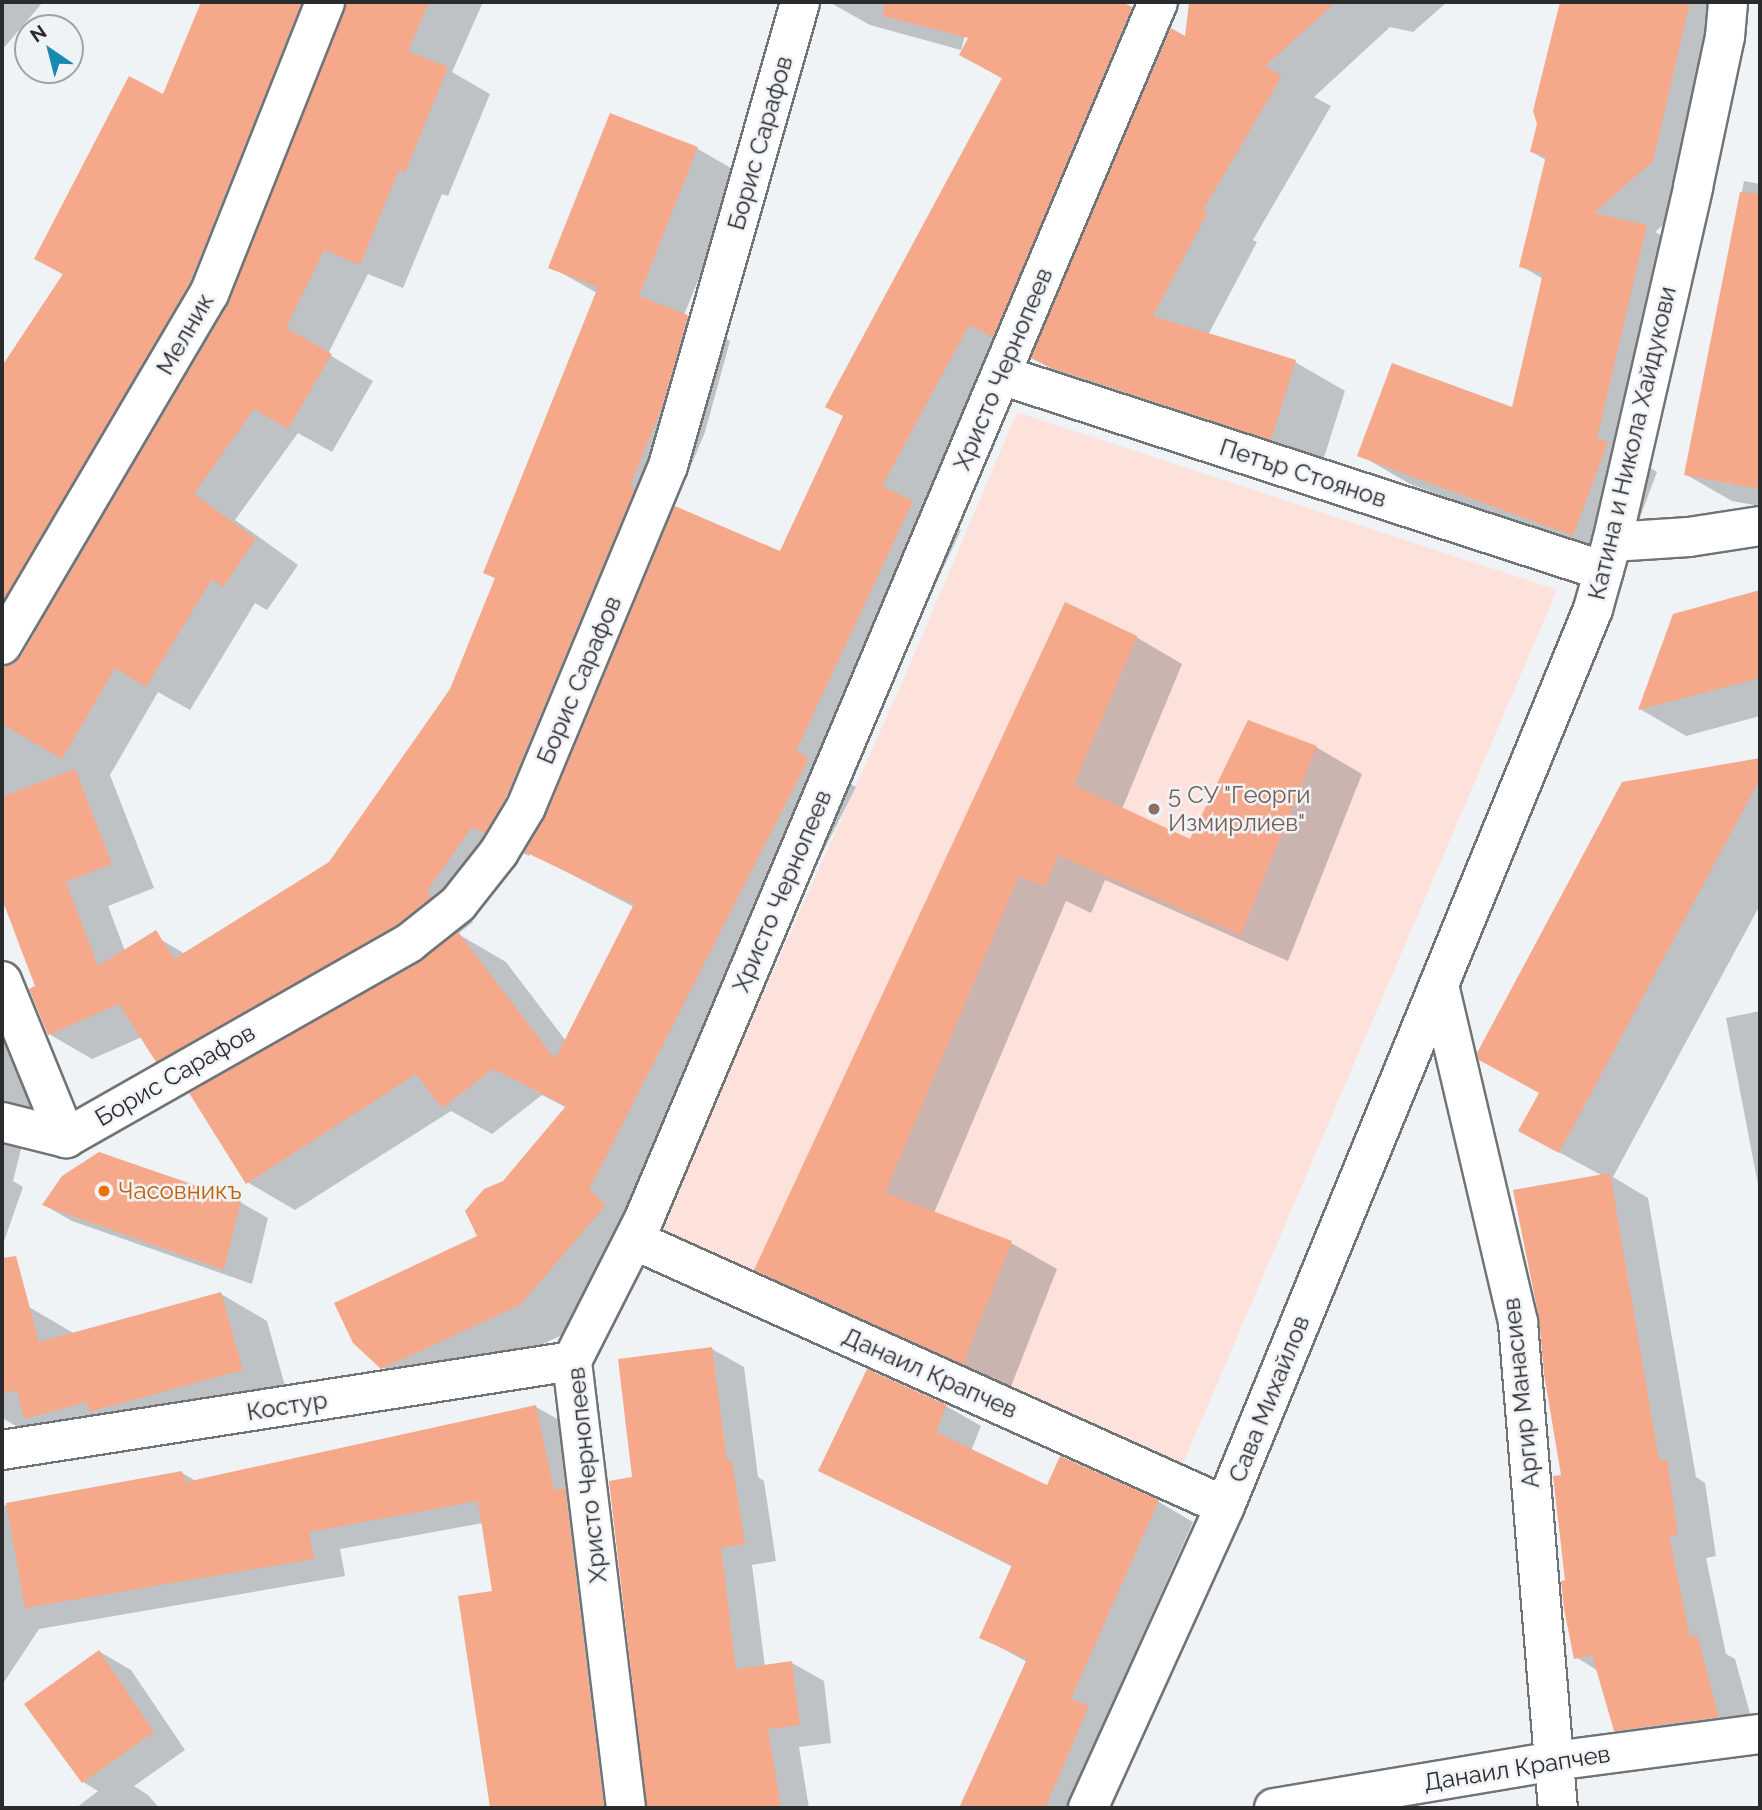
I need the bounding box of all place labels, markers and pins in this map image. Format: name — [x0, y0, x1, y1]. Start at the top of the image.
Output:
place label: 5 СУ "Георги Измирлиев" — [1168, 781, 1311, 837]
marker: 5 СУ "Георги Измирлиев" — [1146, 801, 1162, 817]
place label: Часовникъ — [118, 1177, 242, 1205]
marker: Часовникъ — [96, 1183, 112, 1199]

